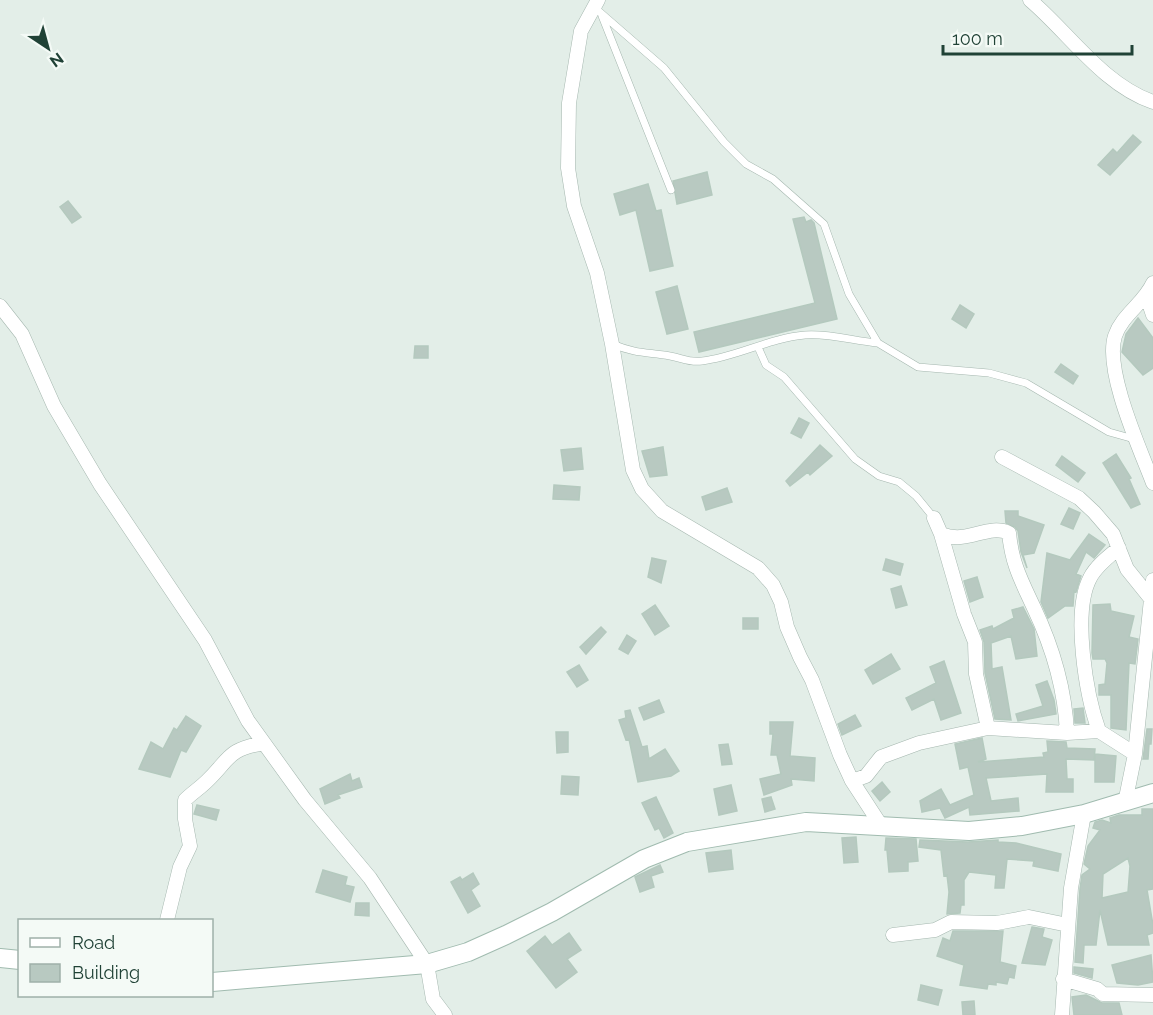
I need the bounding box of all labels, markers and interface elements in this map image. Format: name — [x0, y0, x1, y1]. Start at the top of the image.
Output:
north arrow — [18, 18, 78, 78]
scale bar — [943, 18, 1132, 56]
text: 100 m — [952, 28, 1003, 49]
text: N — [46, 48, 67, 71]
legend — [18, 919, 213, 997]
text: Road — [72, 932, 115, 953]
text: Building — [72, 962, 140, 983]

